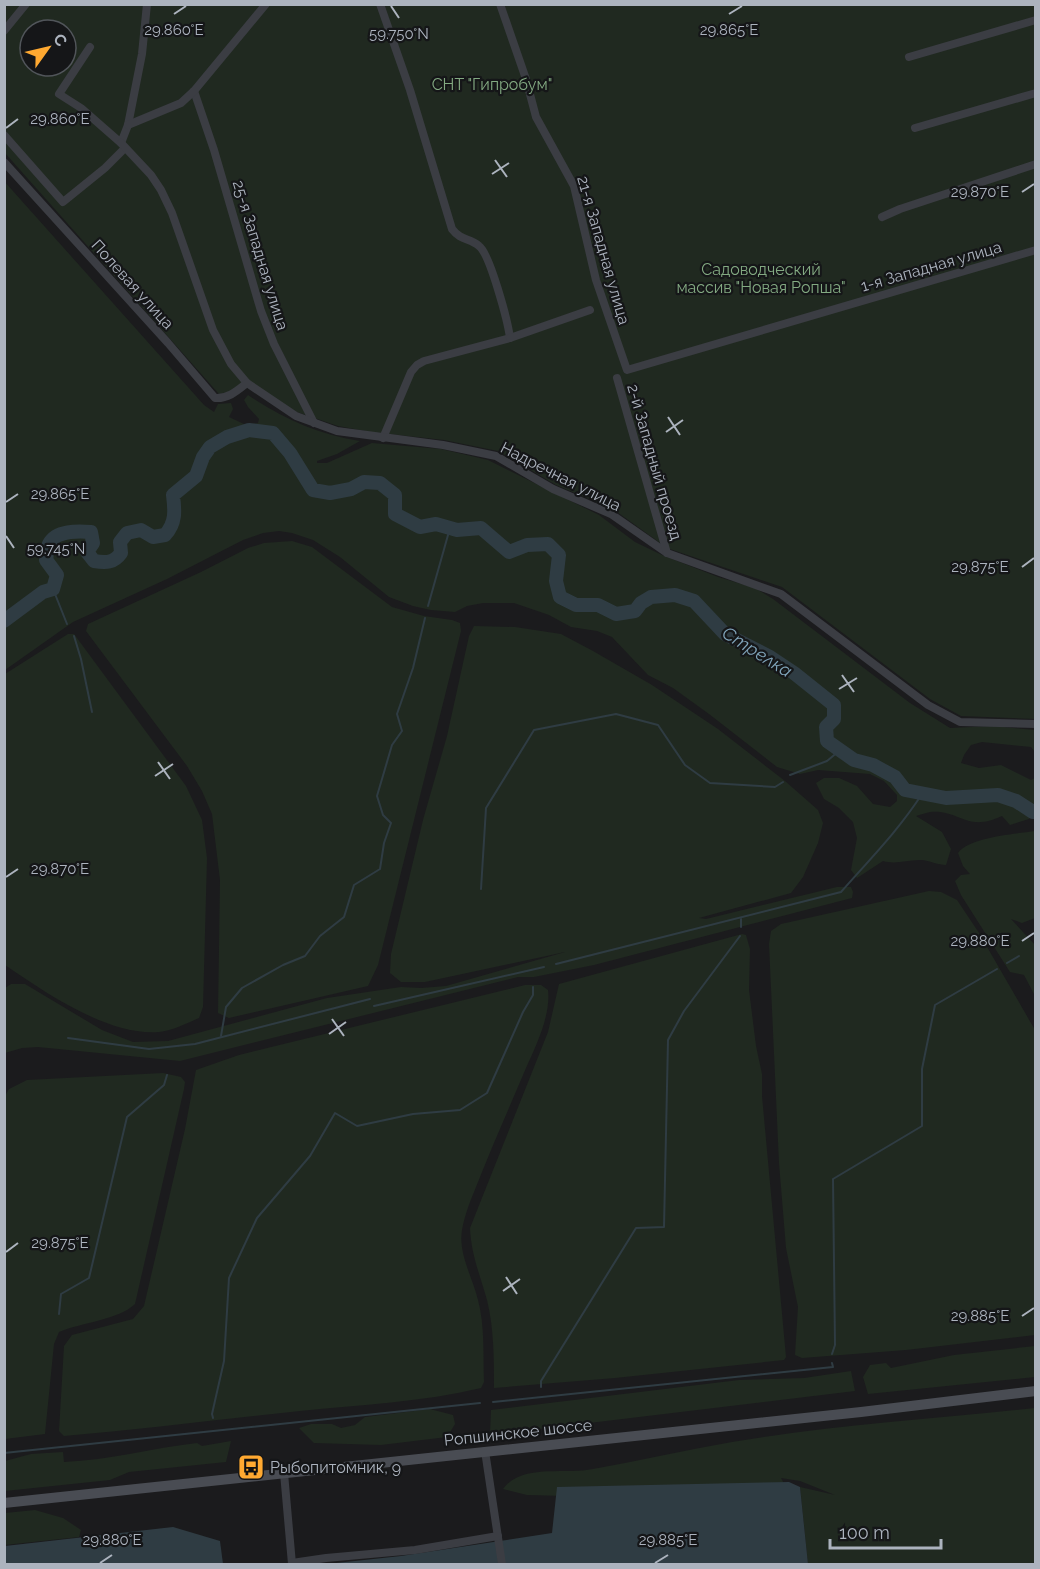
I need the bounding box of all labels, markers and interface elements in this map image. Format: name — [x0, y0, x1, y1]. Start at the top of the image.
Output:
north arrow — [18, 18, 78, 78]
text: 29.860°E — [144, 21, 204, 39]
text: 29.865°E — [700, 21, 758, 39]
text: 59.750°N — [369, 25, 429, 43]
text: С — [49, 30, 71, 50]
park label: СНТ "Гипробум" — [432, 75, 552, 94]
text: 29.860°E — [30, 110, 90, 128]
street label: 21-я Западная улица — [573, 174, 634, 327]
street label: 25-я Западная улица — [229, 178, 292, 332]
text: 29.870°E — [951, 183, 1009, 201]
street label: Полевая улица — [87, 236, 178, 333]
street label: 1-я Западная улица — [859, 237, 1004, 296]
park label: Садоводческий массив "Новая Ропша" — [676, 260, 846, 297]
street label: 2-й Западный проезд — [623, 382, 686, 542]
street label: Надречная улица — [497, 438, 624, 515]
text: 29.865°E — [31, 485, 89, 503]
text: 59.745°N — [27, 540, 85, 558]
text: 29.875°E — [951, 558, 1009, 576]
water label: Стрелка — [718, 622, 796, 681]
text: 29.870°E — [31, 860, 89, 878]
text: 29.880°E — [950, 932, 1010, 950]
text: 29.875°E — [31, 1234, 89, 1252]
text: 29.885°E — [951, 1307, 1009, 1325]
street label: Ропшинское шоссе — [443, 1415, 593, 1450]
bus stop icon: Рыбопитомник, 9 — [236, 1452, 266, 1482]
place label: Рыбопитомник, 9 — [270, 1458, 401, 1477]
scale bar — [830, 1512, 941, 1550]
text: 100 m — [839, 1522, 890, 1543]
text: 29.880°E — [82, 1531, 142, 1549]
text: 29.885°E — [639, 1531, 697, 1549]

